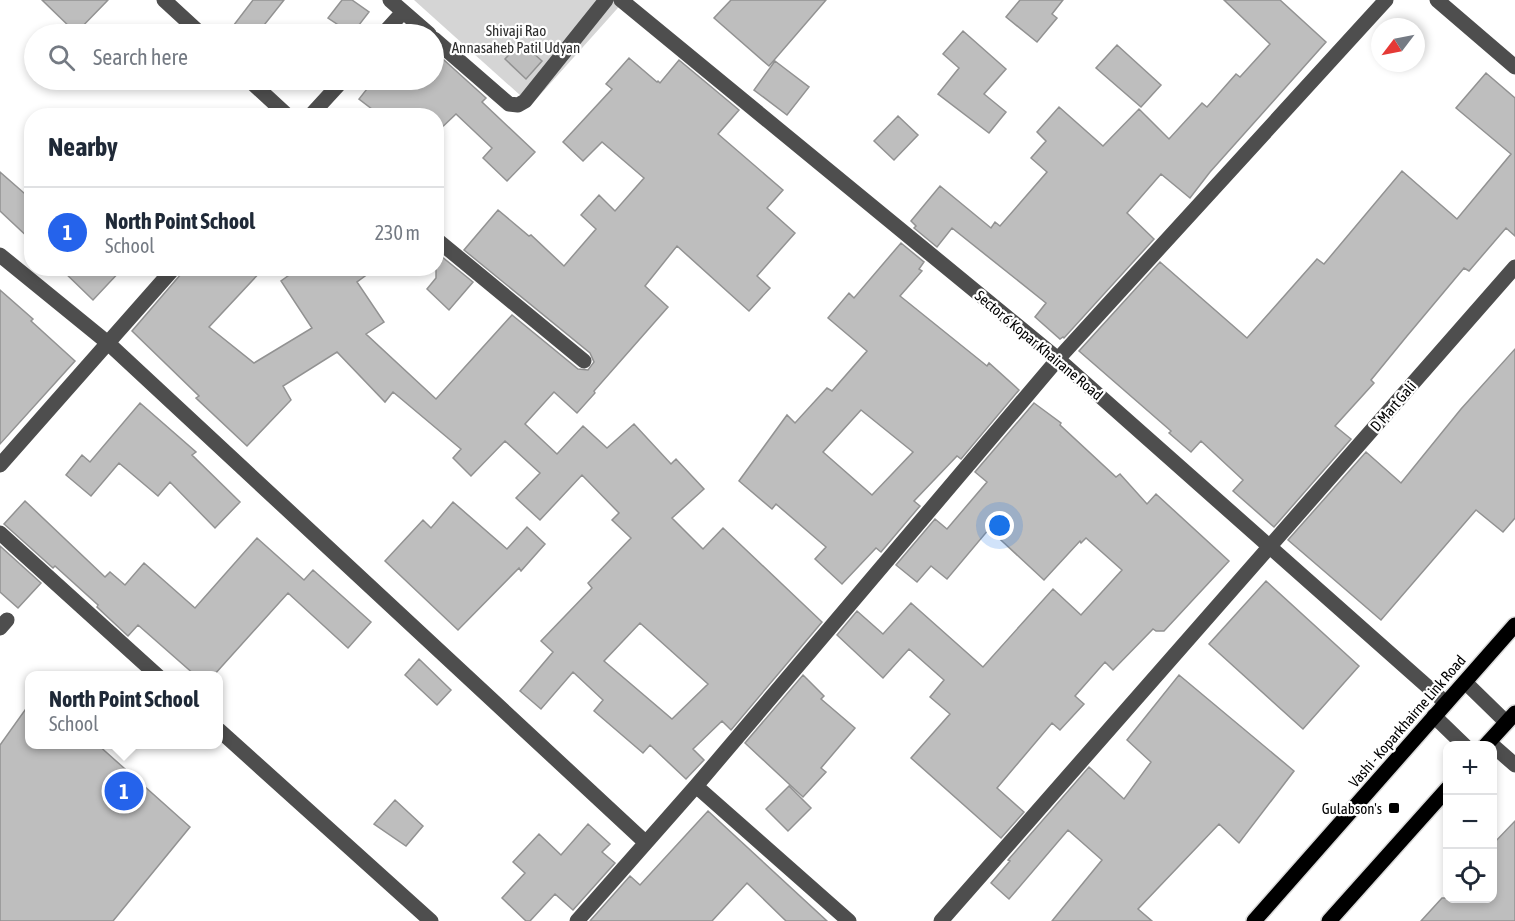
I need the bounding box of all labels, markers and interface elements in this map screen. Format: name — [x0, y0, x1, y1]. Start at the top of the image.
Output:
north arrow — [1371, 18, 1425, 72]
park label: Shivaji Rao Annasaheb Patil Udyan — [452, 22, 580, 56]
search box — [24, 24, 444, 90]
icon: search — [45, 41, 78, 74]
text: Search here — [93, 44, 188, 70]
text: Nearby — [48, 132, 118, 162]
text: North Point School — [105, 208, 255, 234]
text: 1 — [63, 221, 72, 244]
text: 230 m — [375, 221, 420, 244]
text: School — [105, 234, 155, 257]
street label: Sector 6 Kopar Khairane Road — [972, 287, 1106, 403]
street label: D Mart Gali — [1367, 378, 1419, 434]
your location — [985, 511, 1014, 540]
street label: Vashi - Koparkhairne Link Road — [1345, 652, 1469, 790]
popup — [25, 671, 223, 749]
text: North Point School — [49, 686, 199, 712]
text: School — [49, 712, 99, 735]
map controls — [1443, 741, 1497, 903]
button: + — [1443, 741, 1497, 795]
pin: 1 — [104, 768, 144, 814]
button: − — [1443, 795, 1497, 849]
place label: Gulabson's — [1322, 800, 1382, 817]
marker: Gulabson's — [1387, 801, 1401, 815]
button: locate — [1443, 849, 1497, 903]

